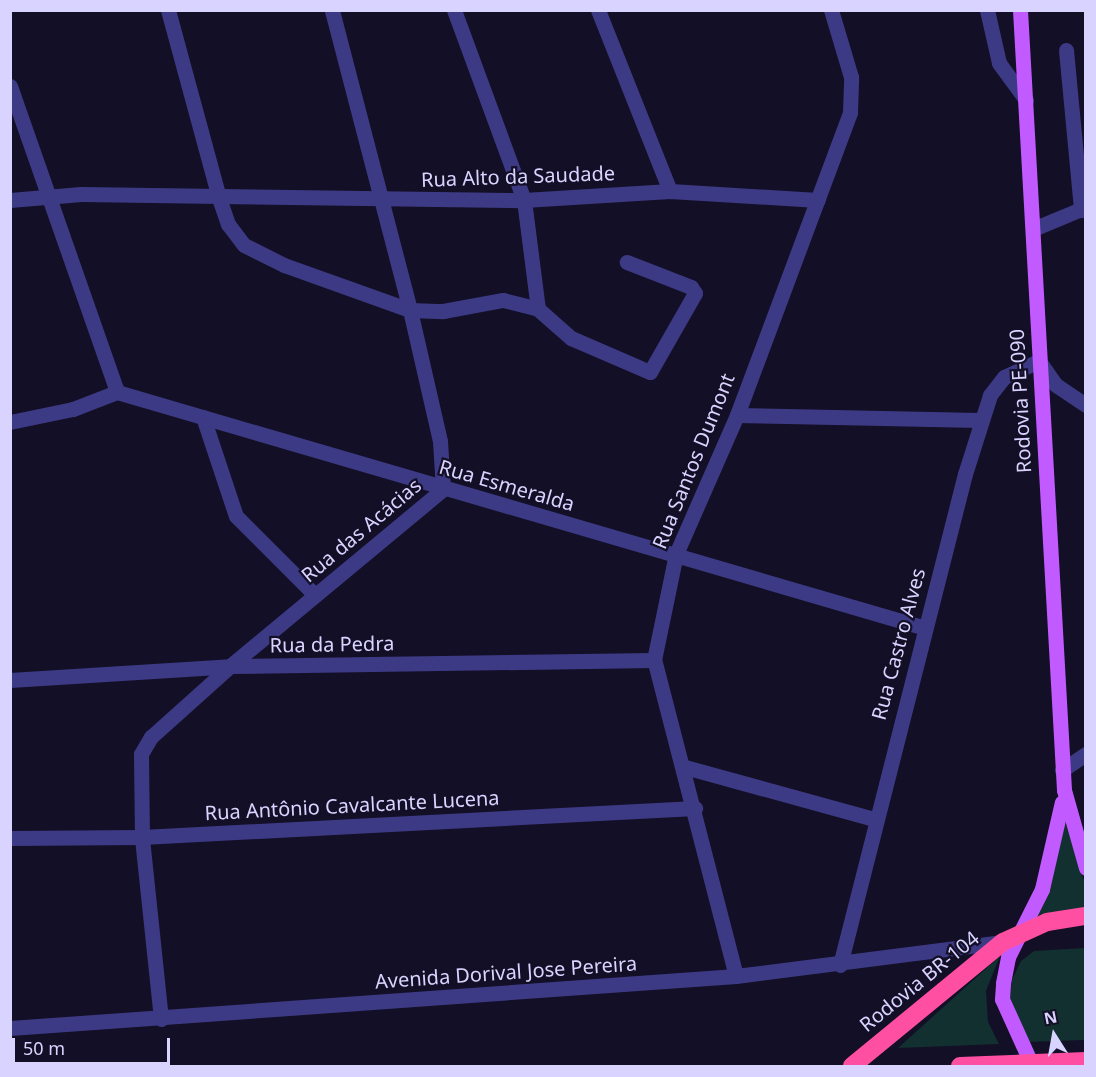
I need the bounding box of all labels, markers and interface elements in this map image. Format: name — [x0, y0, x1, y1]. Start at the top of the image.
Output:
street label: Rua Alto da Saudade — [421, 161, 615, 191]
street label: Rodovia PE-090 — [1004, 328, 1036, 474]
street label: Rua Santos Dumont — [647, 370, 739, 552]
street label: Rua Esmeralda — [437, 454, 577, 516]
street label: Rua das Acácias — [296, 473, 426, 587]
street label: Rua Castro Alves — [866, 566, 930, 722]
street label: Rua da Pedra — [269, 631, 395, 657]
street label: Rua Antônio Cavalcante Lucena — [204, 785, 500, 825]
street label: Rodovia BR-104 — [855, 926, 983, 1036]
street label: Avenida Dorival Jose Pereira — [374, 951, 638, 993]
north arrow — [1024, 1005, 1084, 1065]
text: N — [1042, 1005, 1059, 1029]
scale bar — [15, 1026, 172, 1064]
text: 50 m — [23, 1036, 65, 1060]

